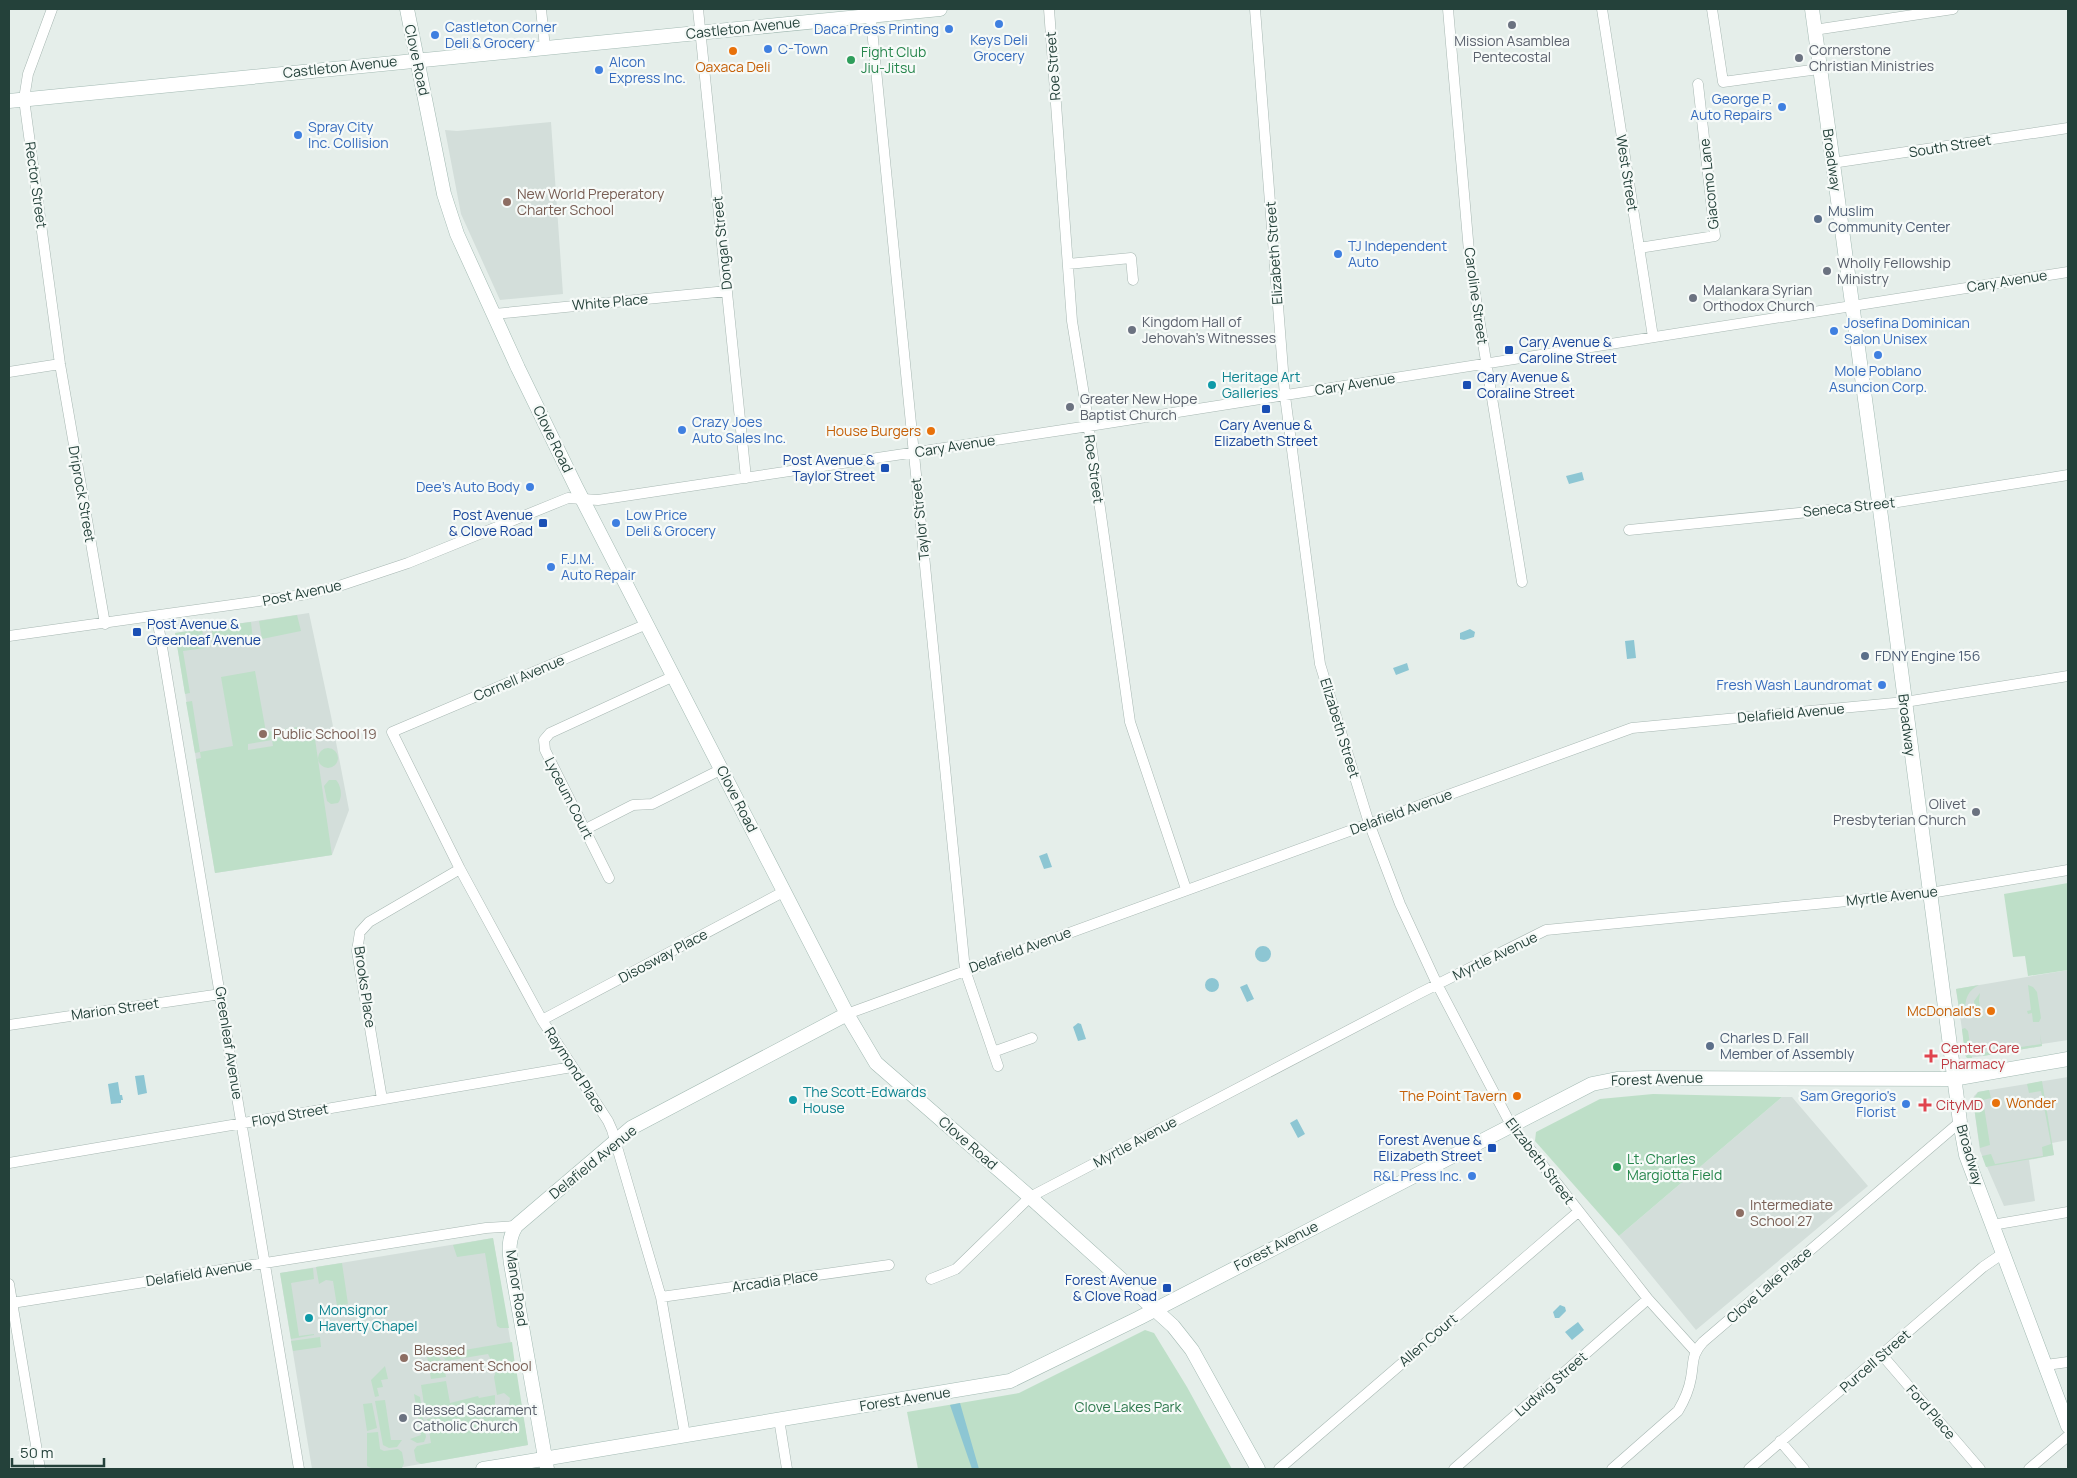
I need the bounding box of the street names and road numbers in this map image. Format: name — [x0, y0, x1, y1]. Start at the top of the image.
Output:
street label: Castleton Avenue — [685, 12, 801, 43]
street label: Clove Road — [401, 23, 434, 97]
street label: Roe Street — [1041, 30, 1064, 101]
street label: Castleton Avenue — [282, 51, 398, 82]
street label: Broadway — [1819, 127, 1846, 193]
street label: South Street — [1907, 130, 1993, 161]
street label: West Street — [1612, 133, 1643, 213]
street label: Giacomo Lane — [1694, 138, 1723, 230]
street label: Rector Street — [21, 140, 52, 230]
street label: Dongan Street — [707, 195, 736, 291]
street label: Elizabeth Street — [1260, 200, 1287, 305]
street label: Caroline Street — [1460, 246, 1493, 346]
street label: Cary Avenue — [1965, 265, 2048, 296]
street label: White Place — [571, 289, 649, 314]
street label: Cary Avenue — [1313, 368, 1396, 399]
street label: Clove Road — [529, 402, 578, 475]
street label: Cary Avenue — [913, 430, 996, 461]
street label: Roe Street — [1080, 433, 1109, 505]
street label: Driprock Street — [65, 444, 100, 544]
street label: Taylor Street — [906, 477, 933, 561]
street label: Seneca Street — [1802, 492, 1896, 521]
street label: Post Avenue — [261, 575, 343, 610]
street label: Cornell Avenue — [470, 650, 567, 705]
street label: Elizabeth Street — [1316, 676, 1365, 781]
street label: Broadway — [1894, 693, 1921, 758]
street label: Delafield Avenue — [1737, 698, 1845, 727]
street label: Lyceum Court — [541, 754, 598, 842]
street label: Clove Road — [713, 762, 762, 835]
street label: Delafield Avenue — [1347, 784, 1455, 839]
street label: Myrtle Avenue — [1845, 881, 1939, 910]
street label: Delafield Avenue — [966, 922, 1074, 977]
street label: Disosway Place — [615, 924, 711, 987]
street label: Myrtle Avenue — [1449, 927, 1540, 984]
street label: Brooks Place — [350, 945, 381, 1029]
street label: Greenleaf Avenue — [211, 985, 248, 1101]
street label: Marion Street — [70, 993, 160, 1024]
street label: Raymond Place — [541, 1023, 610, 1116]
street label: Forest Avenue — [1611, 1067, 1703, 1090]
street label: Floyd Street — [250, 1098, 330, 1131]
street label: Clove Road — [935, 1112, 1002, 1174]
street label: Myrtle Avenue — [1090, 1112, 1180, 1172]
street label: Elizabeth Street — [1502, 1114, 1579, 1208]
street label: Delafield Avenue — [545, 1120, 640, 1203]
street label: Broadway — [1953, 1122, 1988, 1188]
street label: Forest Avenue — [1231, 1216, 1321, 1275]
street label: Clove Lake Place — [1722, 1242, 1815, 1327]
street label: Manor Road — [502, 1248, 533, 1327]
street label: Delafield Avenue — [144, 1255, 254, 1290]
street label: Arcadia Place — [731, 1265, 819, 1296]
street label: Allen Court — [1394, 1309, 1461, 1370]
street label: Purcell Street — [1835, 1324, 1914, 1397]
street label: Ludwig Street — [1510, 1347, 1591, 1420]
street label: Ford Place — [1902, 1380, 1960, 1443]
street label: Forest Avenue — [858, 1382, 952, 1415]

